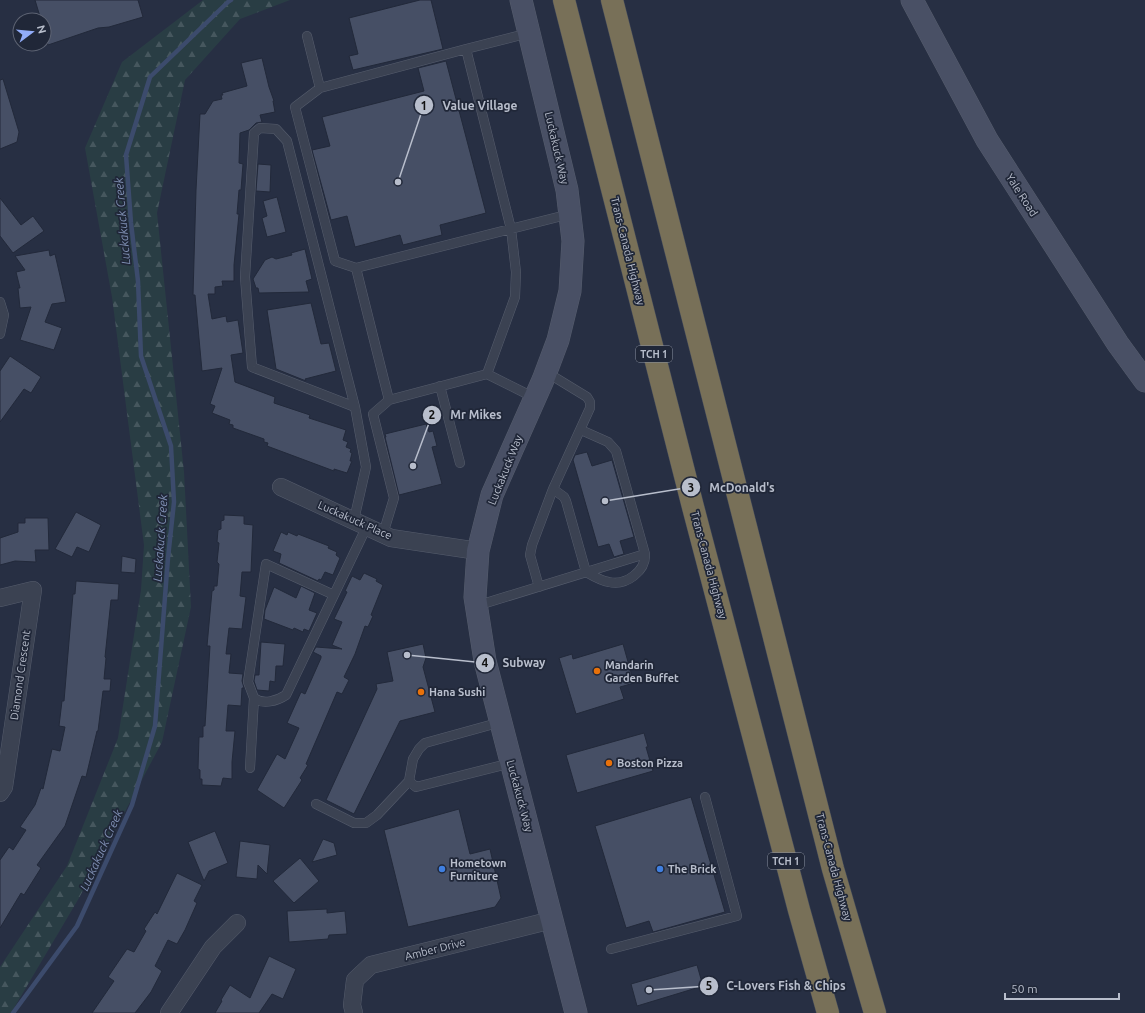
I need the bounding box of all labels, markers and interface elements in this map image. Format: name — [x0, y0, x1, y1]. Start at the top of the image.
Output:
north arrow — [12, 12, 52, 52]
text: N — [35, 24, 49, 35]
callout: Value Village — [414, 93, 525, 117]
text: 1 — [421, 99, 427, 112]
text: Value Village — [443, 99, 518, 112]
street label: Luckakuck Way — [543, 111, 571, 186]
street label: Yale Road — [1004, 171, 1040, 219]
water label: Luckakuck Creek — [112, 176, 132, 265]
street label: Trans-Canada Highway — [609, 196, 647, 307]
road number: TCH 1 — [636, 346, 672, 362]
callout: Mr Mikes — [422, 403, 510, 427]
text: 2 — [429, 408, 436, 421]
text: Mr Mikes — [450, 408, 502, 421]
street label: Luckakuck Way — [486, 433, 525, 507]
callout: McDonald's — [681, 475, 782, 499]
text: 3 — [688, 481, 694, 494]
text: McDonald's — [709, 481, 775, 494]
water label: Luckakuck Creek — [150, 493, 170, 582]
street label: Luckakuck Place — [316, 498, 394, 542]
street label: Trans-Canada Highway — [689, 510, 729, 621]
street label: Diamond Crescent — [8, 629, 32, 721]
callout: Subway — [475, 651, 554, 675]
text: 4 — [482, 656, 489, 669]
text: Subway — [503, 656, 546, 669]
place label: Mandarin Garden Buffet — [605, 659, 679, 684]
marker: Mandarin Garden Buffet — [592, 666, 602, 676]
place label: Hana Sushi — [429, 686, 485, 698]
marker: Hana Sushi — [416, 687, 426, 697]
place label: Boston Pizza — [617, 757, 683, 769]
marker: Boston Pizza — [604, 758, 614, 768]
street label: Luckakuck Way — [505, 759, 536, 834]
water label: Luckakuck Creek — [77, 807, 125, 893]
street label: Trans-Canada Highway — [814, 812, 854, 923]
road number: TCH 1 — [768, 853, 804, 869]
place label: Hometown Furniture — [450, 857, 507, 882]
place label: The Brick — [668, 863, 717, 875]
marker: Hometown Furniture — [437, 864, 447, 874]
marker: The Brick — [655, 864, 665, 874]
street label: Amber Drive — [404, 936, 466, 962]
callout: C-Lovers Fish & Chips — [699, 974, 854, 998]
scale bar — [1005, 975, 1119, 1001]
text: 5 — [706, 979, 713, 992]
text: C-Lovers Fish & Chips — [726, 979, 846, 992]
text: 50 m — [1011, 982, 1038, 995]

